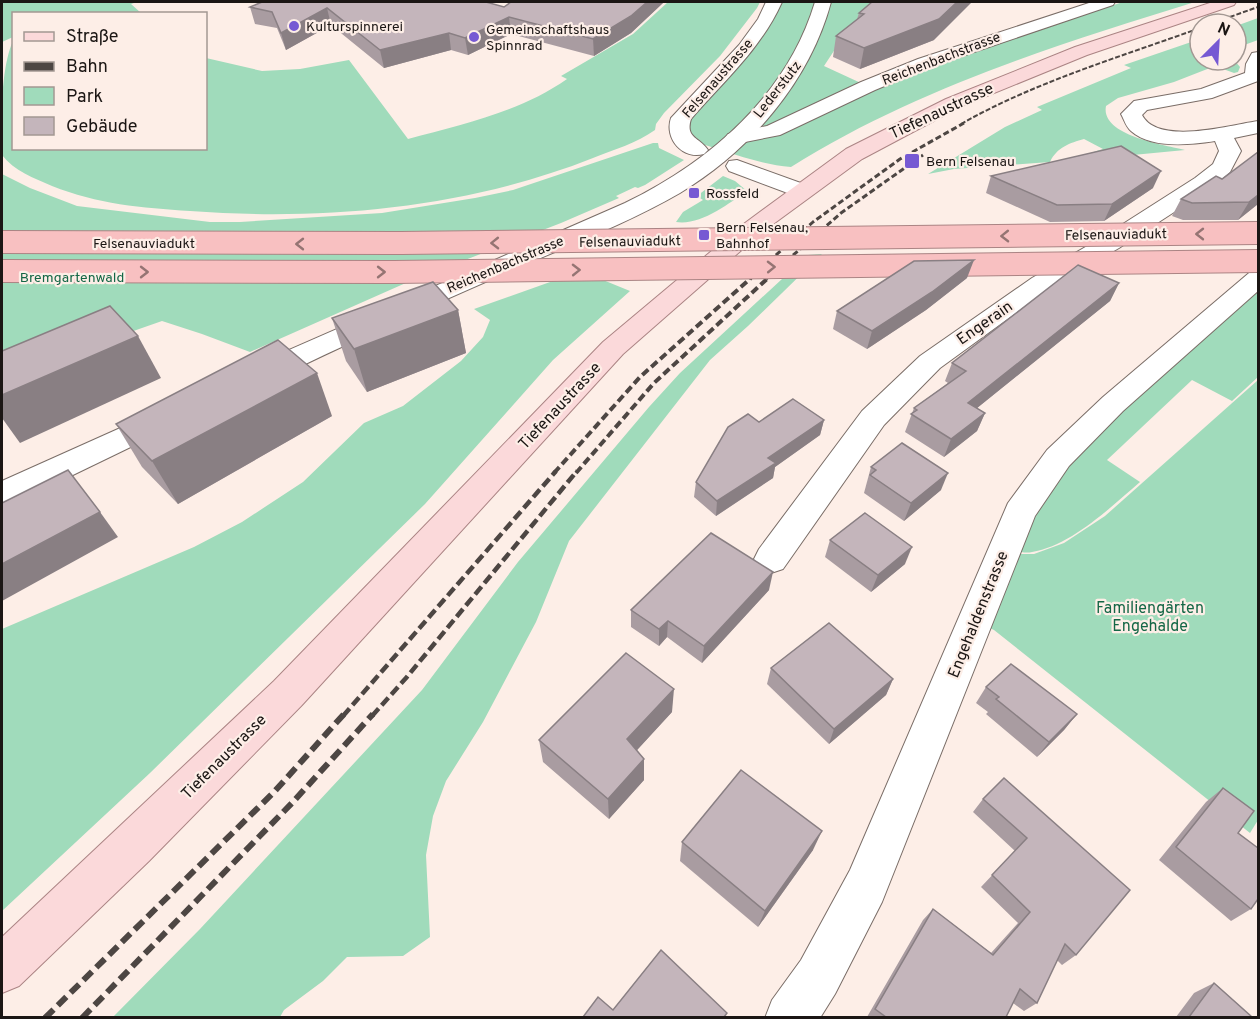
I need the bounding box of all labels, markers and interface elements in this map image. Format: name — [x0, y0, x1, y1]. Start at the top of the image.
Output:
legend — [12, 12, 207, 150]
north arrow — [1188, 12, 1248, 72]
marker: Kulturspinnerei — [287, 19, 301, 33]
place label: Kulturspinnerei — [306, 19, 403, 36]
text: N — [1214, 19, 1233, 42]
place label: Gemeinschaftshaus Spinnrad — [486, 22, 609, 55]
text: Straße — [66, 26, 118, 49]
street label: Reichenbachstrasse — [880, 29, 1003, 90]
marker: Gemeinschaftshaus Spinnrad — [467, 30, 481, 44]
street label: Felsenaustrasse — [679, 36, 757, 122]
text: Bahn — [66, 56, 108, 79]
street label: Lederstutz — [751, 58, 806, 122]
street label: Tiefenaustrasse — [887, 79, 997, 145]
text: Park — [66, 86, 103, 109]
text: Gebäude — [66, 116, 138, 139]
marker: Bern Felsenau — [903, 152, 921, 170]
place label: Bern Felsenau — [926, 154, 1015, 171]
marker: Rossfeld — [687, 186, 701, 200]
place label: Rossfeld — [706, 186, 759, 203]
place label: Bern Felsenau, Bahnhof — [716, 220, 808, 253]
street label: Felsenauviadukt — [1065, 226, 1167, 245]
one-way arrow — [1196, 227, 1205, 240]
marker: Bern Felsenau, Bahnhof — [697, 228, 711, 242]
one-way arrow — [1001, 229, 1010, 242]
street label: Reichenbachstrasse — [445, 233, 567, 298]
street label: Felsenauviadukt — [579, 233, 681, 252]
street label: Felsenauviadukt — [93, 236, 195, 253]
one-way arrow — [491, 236, 500, 249]
one-way arrow — [296, 238, 305, 250]
one-way arrow — [766, 261, 775, 273]
one-way arrow — [571, 264, 580, 276]
one-way arrow — [139, 266, 148, 278]
one-way arrow — [376, 266, 385, 278]
park label: Bremgartenwald — [20, 270, 124, 287]
street label: Engerain — [953, 297, 1017, 350]
street label: Tiefenaustrasse — [515, 358, 606, 454]
street label: Engehaldenstrasse — [944, 548, 1013, 681]
park label: Familiengärten Engehalde — [1096, 599, 1204, 637]
street label: Tiefenaustrasse — [178, 711, 271, 804]

